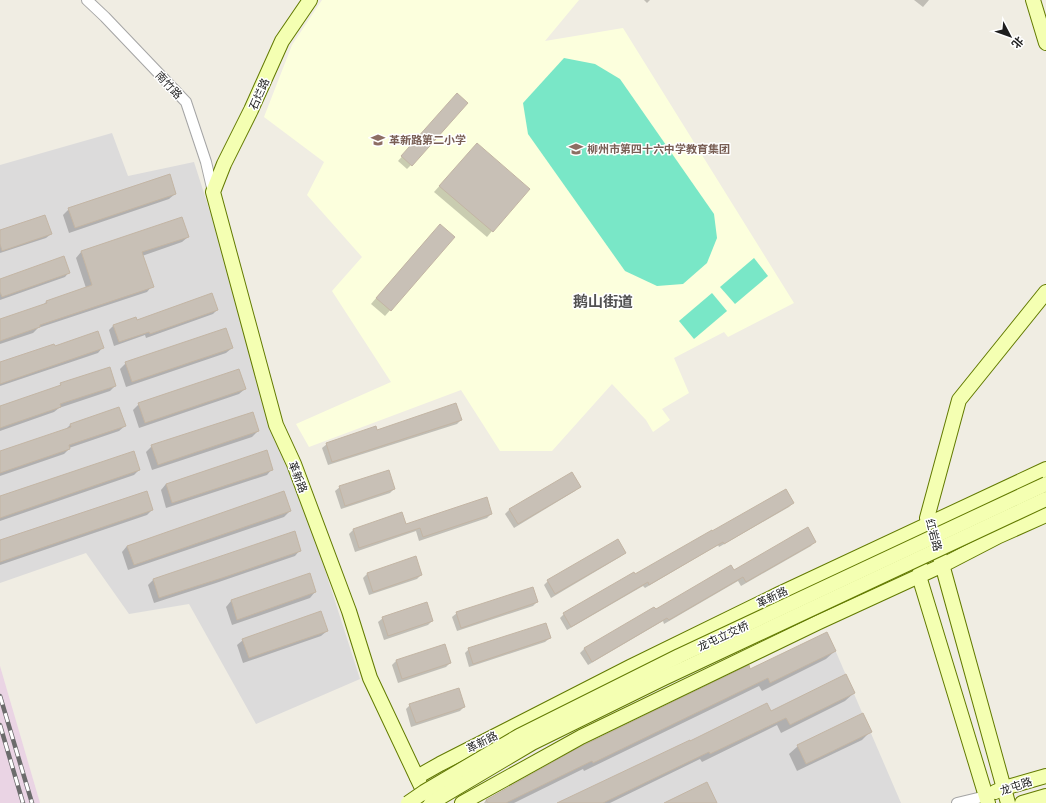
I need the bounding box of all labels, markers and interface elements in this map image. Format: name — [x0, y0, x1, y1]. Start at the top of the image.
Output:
north arrow — [990, 16, 1030, 56]
text: 北 — [1009, 34, 1026, 51]
street label: 南竹路 — [153, 68, 185, 102]
street label: 石烂路 — [246, 76, 272, 112]
school or university icon: 革新路第二小学 — [370, 132, 386, 148]
place label: 革新路第二小学 — [389, 133, 466, 147]
school or university icon: 柳州市第四十六中学教育集团 — [568, 141, 584, 157]
place label: 柳州市第四十六中学教育集团 — [587, 142, 730, 156]
district label: 鹅山街道 — [573, 292, 633, 311]
street label: 革新路 — [286, 459, 310, 495]
street label: 红岩路 — [923, 517, 945, 553]
street label: 革新路 — [754, 583, 790, 611]
street label: 龙屯立交桥 — [695, 618, 751, 654]
street label: 革新路 — [464, 728, 500, 756]
street label: 龙屯路 — [998, 774, 1034, 798]

